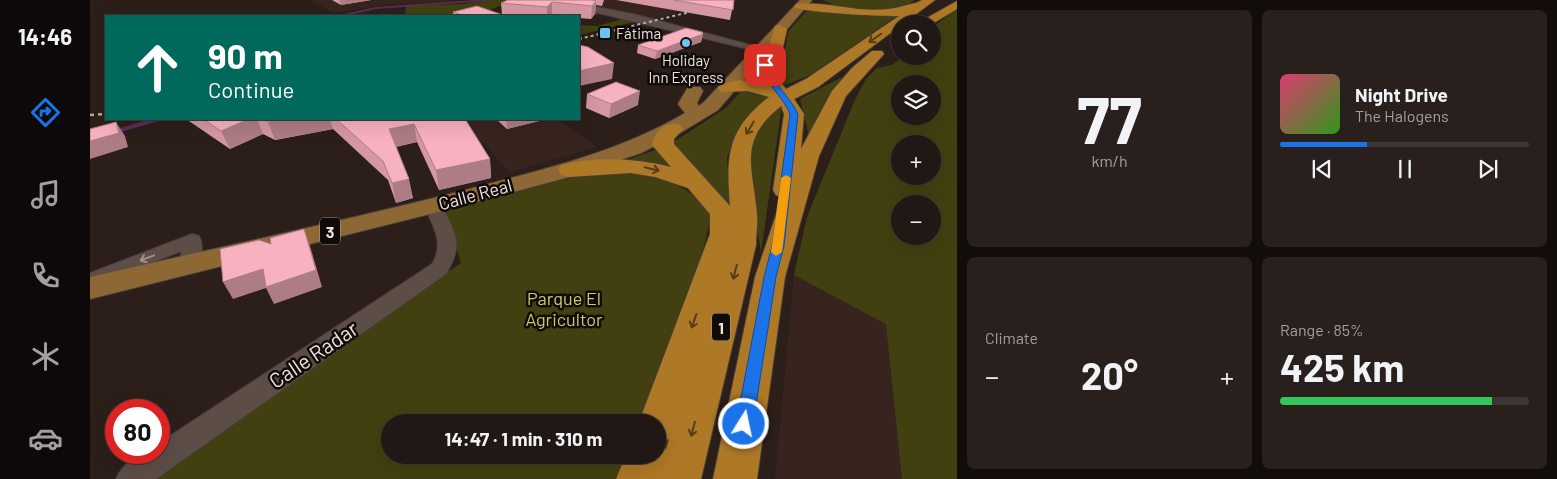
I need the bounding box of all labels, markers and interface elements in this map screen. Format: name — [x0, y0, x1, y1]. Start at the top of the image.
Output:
map controls — [891, 15, 941, 245]
button: search — [891, 15, 941, 65]
text: 14:46 — [18, 23, 72, 49]
place label: Fátima — [616, 24, 661, 42]
marker: Fátima — [598, 26, 612, 40]
one-way arrow — [868, 33, 882, 43]
text: 90 m — [208, 34, 283, 76]
icon: ahead — [125, 35, 190, 100]
marker: Holiday Inn Express — [680, 37, 692, 49]
pin — [744, 44, 786, 86]
place label: Holiday Inn Express — [648, 51, 724, 86]
icon: arrive — [751, 51, 779, 79]
button: layers — [891, 75, 941, 125]
text: Continue — [208, 76, 294, 102]
text: 77 — [1077, 79, 1142, 157]
text: Night Drive — [1355, 83, 1448, 106]
icon: directions — [28, 95, 63, 130]
text: The Halogens — [1355, 106, 1449, 125]
one-way arrow — [745, 120, 755, 135]
button: + — [891, 135, 941, 185]
text: km/h — [1091, 151, 1128, 170]
icon: previous — [1308, 155, 1336, 183]
icon: pause — [1391, 155, 1419, 183]
icon: next — [1474, 155, 1502, 183]
one-way arrow — [643, 165, 659, 174]
street label: Calle Real — [436, 174, 514, 214]
icon: music — [28, 177, 63, 212]
button: − — [891, 195, 941, 245]
road number: 3 — [320, 218, 340, 245]
one-way arrow — [140, 254, 155, 263]
icon: phone — [28, 258, 63, 293]
one-way arrow — [730, 263, 739, 279]
park label: Parque El Agricultor — [525, 287, 603, 330]
one-way arrow — [689, 313, 698, 328]
road number: 1 — [712, 314, 730, 341]
street label: Calle Radar — [264, 315, 362, 393]
text: Range · 85% — [1280, 320, 1364, 339]
text: Climate — [985, 328, 1038, 347]
icon: climate — [28, 339, 63, 374]
text: 425 km — [1280, 344, 1404, 390]
text: 20° — [1081, 352, 1138, 398]
text: − — [985, 359, 999, 393]
text: + — [1220, 359, 1234, 393]
position arrow — [717, 397, 769, 449]
speed limit sign: 80 — [105, 399, 170, 464]
one-way arrow — [688, 420, 698, 436]
icon: car — [28, 421, 63, 456]
text: 14:47 · 1 min · 310 m — [445, 427, 602, 450]

